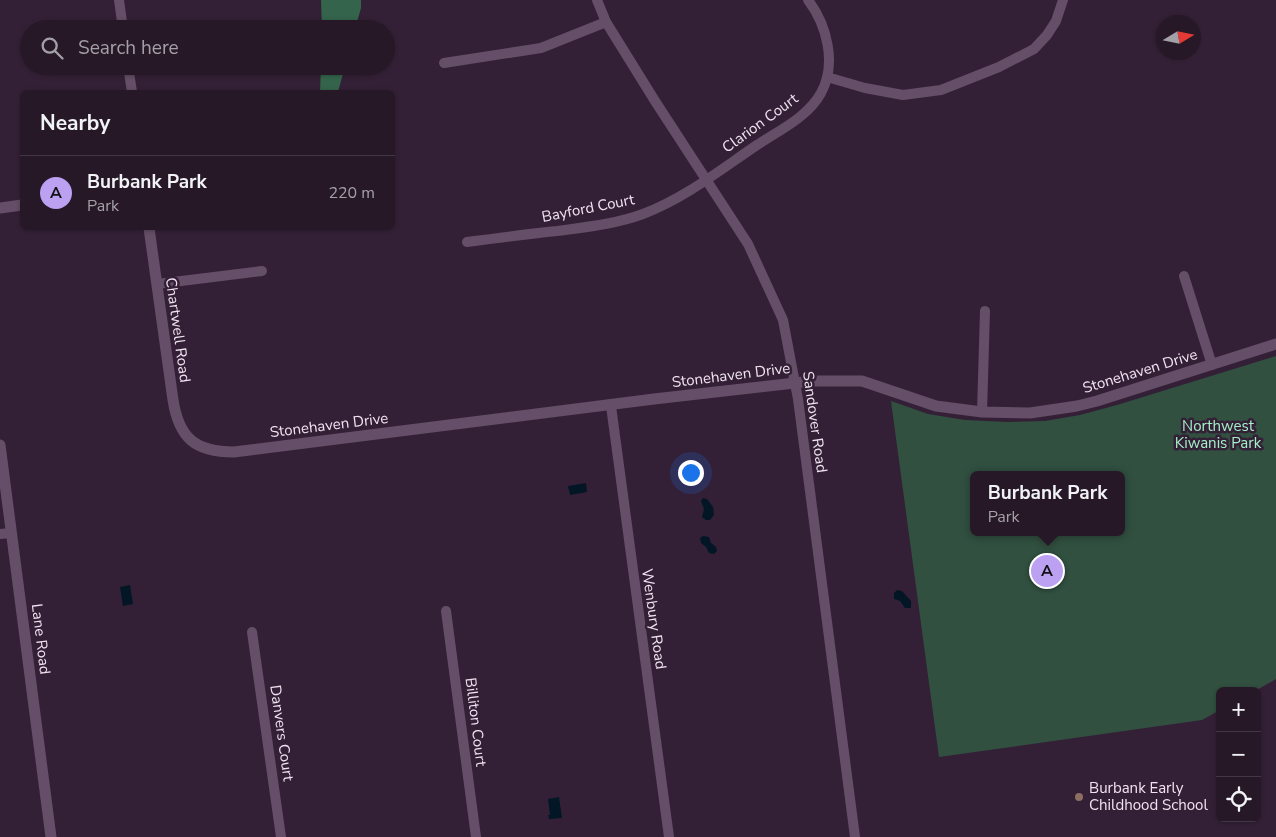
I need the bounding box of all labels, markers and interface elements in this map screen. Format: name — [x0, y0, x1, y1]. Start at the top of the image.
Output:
north arrow — [1156, 15, 1201, 60]
search box — [20, 20, 395, 75]
icon: search — [38, 34, 66, 62]
text: Search here — [78, 35, 179, 61]
street label: Clarion Court — [718, 88, 803, 157]
text: Nearby — [40, 109, 110, 137]
text: Burbank Park — [87, 169, 207, 195]
text: A — [50, 182, 62, 204]
text: 220 m — [328, 182, 375, 204]
street label: Bayford Court — [540, 189, 637, 227]
text: Park — [87, 195, 119, 217]
street label: Chartwell Road — [161, 276, 195, 384]
street label: Stonehaven Drive — [1080, 344, 1200, 398]
street label: Stonehaven Drive — [671, 358, 791, 392]
street label: Sandover Road — [798, 370, 832, 474]
street label: Stonehaven Drive — [269, 408, 389, 442]
park label: Northwest Kiwanis Park — [1175, 416, 1262, 453]
your location — [678, 460, 704, 486]
popup — [970, 471, 1125, 536]
text: Burbank Park — [988, 480, 1107, 506]
text: Park — [988, 506, 1020, 528]
pin: A — [1031, 552, 1063, 590]
street label: Wenbury Road — [637, 567, 671, 671]
street label: Lane Road — [27, 602, 55, 676]
street label: Billiton Court — [461, 677, 491, 768]
street label: Danvers Court — [265, 684, 299, 783]
map controls — [1216, 687, 1261, 822]
button: + — [1216, 687, 1261, 732]
button: − — [1216, 732, 1261, 777]
button: locate — [1216, 777, 1261, 822]
place label: Burbank Early Childhood School — [1089, 778, 1208, 815]
marker: Burbank Early Childhood School — [1073, 791, 1085, 803]

